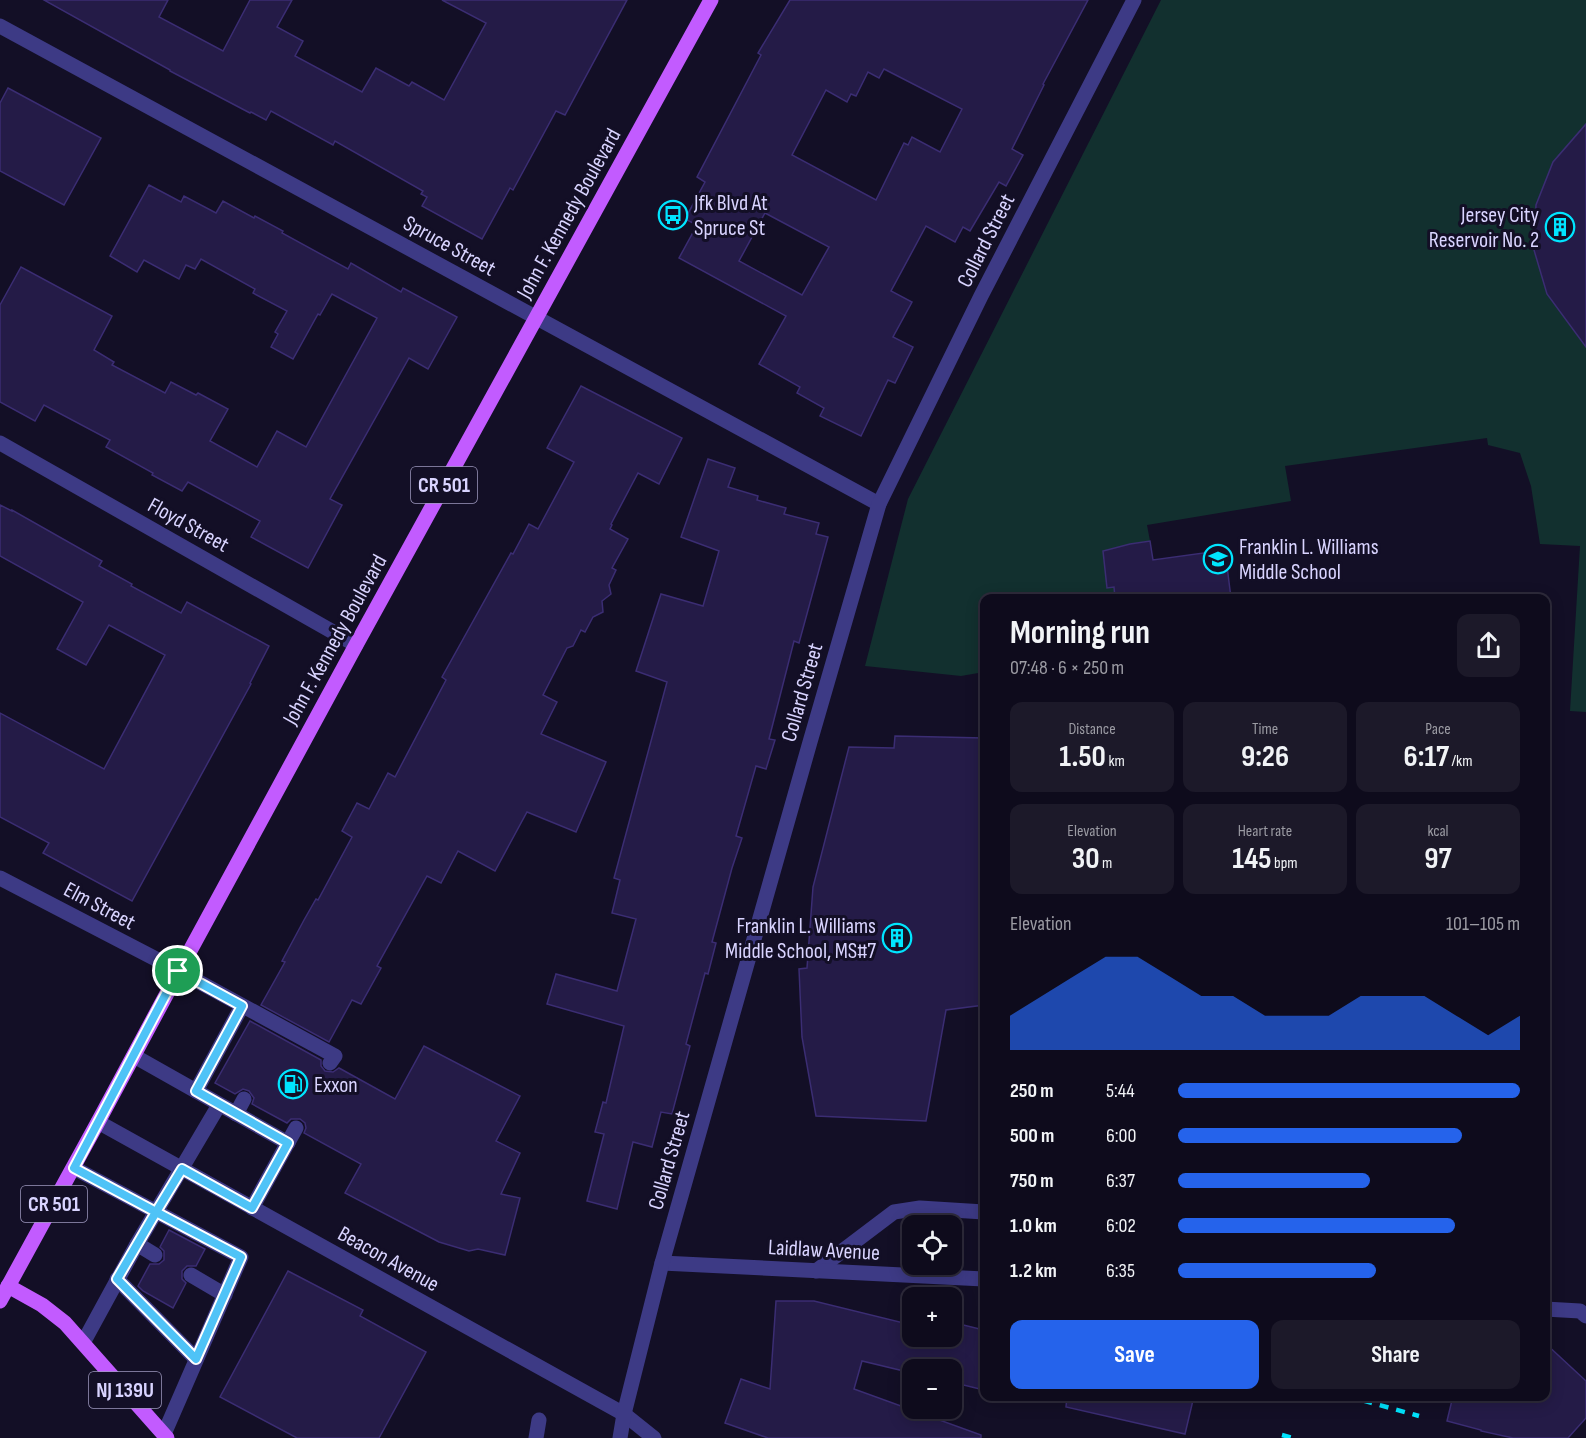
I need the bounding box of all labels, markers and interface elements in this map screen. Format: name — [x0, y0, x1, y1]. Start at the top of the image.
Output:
street label: John F. Kennedy Boulevard — [511, 124, 627, 304]
street label: Collard Street — [951, 189, 1021, 292]
place label: Jfk Blvd At Spruce St — [693, 190, 768, 242]
bus stop icon: Jfk Blvd At Spruce St — [657, 199, 689, 231]
place label: Jersey City Reservoir No. 2 — [1429, 202, 1539, 254]
street label: Spruce Street — [398, 210, 500, 283]
building icon: Jersey City Reservoir No. 2 — [1544, 211, 1576, 243]
road number: CR 501 — [411, 467, 477, 503]
street label: Floyd Street — [143, 492, 234, 559]
place label: Franklin L. Williams Middle School — [1239, 534, 1379, 586]
school or university icon: Franklin L. Williams Middle School — [1202, 543, 1234, 575]
street label: John F. Kennedy Boulevard — [277, 550, 393, 730]
text: Morning run — [1010, 613, 1150, 653]
button: share — [1457, 614, 1520, 677]
street label: Collard Street — [776, 640, 829, 745]
text: 07:48 · 6 × 250 m — [1010, 656, 1124, 680]
text: Distance — [1068, 720, 1116, 739]
text: Time — [1252, 720, 1278, 739]
text: Pace — [1425, 720, 1451, 739]
text: 1.50 — [1059, 739, 1106, 775]
text: 9:26 — [1241, 739, 1289, 775]
text: 6:17 — [1404, 739, 1449, 775]
text: km — [1106, 752, 1125, 771]
text: /km — [1449, 752, 1472, 771]
text: Elevation — [1067, 822, 1117, 841]
text: Heart rate — [1238, 822, 1292, 841]
text: kcal — [1427, 822, 1449, 841]
text: 30 — [1072, 841, 1099, 877]
text: 145 — [1232, 841, 1272, 877]
text: 97 — [1424, 841, 1452, 877]
text: m — [1099, 854, 1112, 873]
text: bpm — [1272, 854, 1298, 873]
street label: Elm Street — [59, 876, 140, 937]
text: Elevation — [1010, 912, 1072, 936]
text: 101–105 m — [1446, 912, 1520, 936]
place label: Franklin L. Williams Middle School, MS#7 — [725, 913, 876, 965]
building icon: Franklin L. Williams Middle School, MS#7 — [881, 922, 913, 954]
pin — [152, 945, 203, 996]
icon: arrive — [161, 954, 194, 987]
fuel station icon: Exxon — [277, 1068, 309, 1100]
place label: Exxon — [314, 1072, 358, 1099]
text: 250 m — [1010, 1079, 1053, 1103]
text: 5:44 — [1106, 1079, 1135, 1103]
street label: Collard Street — [643, 1108, 696, 1213]
text: 500 m — [1010, 1124, 1054, 1148]
text: 6:00 — [1106, 1124, 1136, 1148]
text: 750 m — [1010, 1169, 1053, 1193]
text: 6:37 — [1106, 1169, 1135, 1193]
road number: CR 501 — [21, 1186, 87, 1222]
text: 1.0 km — [1010, 1214, 1057, 1238]
text: 6:02 — [1106, 1214, 1136, 1238]
map controls — [902, 1215, 962, 1419]
button: locate — [902, 1215, 962, 1275]
street label: Beacon Avenue — [333, 1220, 444, 1298]
street label: Laidlaw Avenue — [767, 1234, 881, 1267]
text: 1.2 km — [1010, 1259, 1057, 1283]
text: 6:35 — [1106, 1259, 1135, 1283]
button: + — [902, 1287, 962, 1347]
button: Save — [1010, 1320, 1259, 1389]
button: Share — [1271, 1320, 1520, 1389]
button: − — [902, 1359, 962, 1419]
road number: NJ 139U — [89, 1372, 161, 1408]

